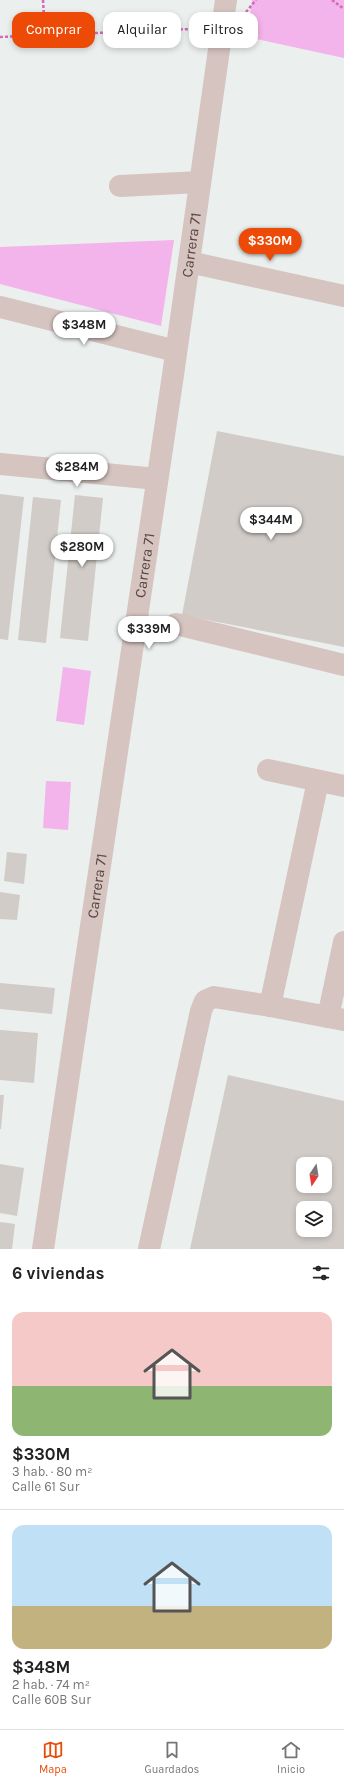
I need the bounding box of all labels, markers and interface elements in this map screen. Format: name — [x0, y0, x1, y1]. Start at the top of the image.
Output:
chip: Comprar — [12, 12, 95, 48]
chip: Alquilar — [103, 12, 181, 48]
chip: Filtros — [189, 12, 258, 48]
street label: Carrera 71 — [178, 211, 205, 279]
pin: $330M — [242, 228, 298, 262]
text: $330M — [248, 233, 292, 248]
pin: $348M — [56, 312, 112, 346]
text: $348M — [62, 317, 106, 332]
pin: $284M — [49, 454, 105, 488]
text: $284M — [55, 459, 99, 474]
pin: $344M — [243, 507, 299, 541]
text: $344M — [249, 512, 293, 527]
street label: Carrera 71 — [131, 532, 158, 599]
pin: $280M — [54, 534, 110, 568]
text: $280M — [60, 539, 104, 554]
pin: $339M — [121, 616, 177, 650]
text: $339M — [127, 621, 171, 636]
street label: Carrera 71 — [83, 852, 111, 920]
north arrow — [296, 1157, 332, 1193]
map controls — [296, 1157, 332, 1237]
button: layers — [296, 1201, 332, 1237]
icon: filters — [310, 1262, 332, 1284]
text: 6 viviendas — [12, 1263, 104, 1283]
icon: home — [136, 1338, 208, 1410]
text: $330M — [12, 1444, 70, 1464]
text: 3 hab. · 80 m² — [12, 1464, 92, 1479]
text: Calle 61 Sur — [12, 1479, 79, 1494]
icon: home — [136, 1551, 208, 1623]
text: $348M — [12, 1657, 70, 1677]
text: 2 hab. · 74 m² — [12, 1677, 90, 1692]
text: Calle 60B Sur — [12, 1692, 91, 1707]
tab: Mapa — [39, 1739, 67, 1776]
tab: Guardados — [145, 1739, 199, 1776]
tab: Inicio — [277, 1739, 305, 1776]

